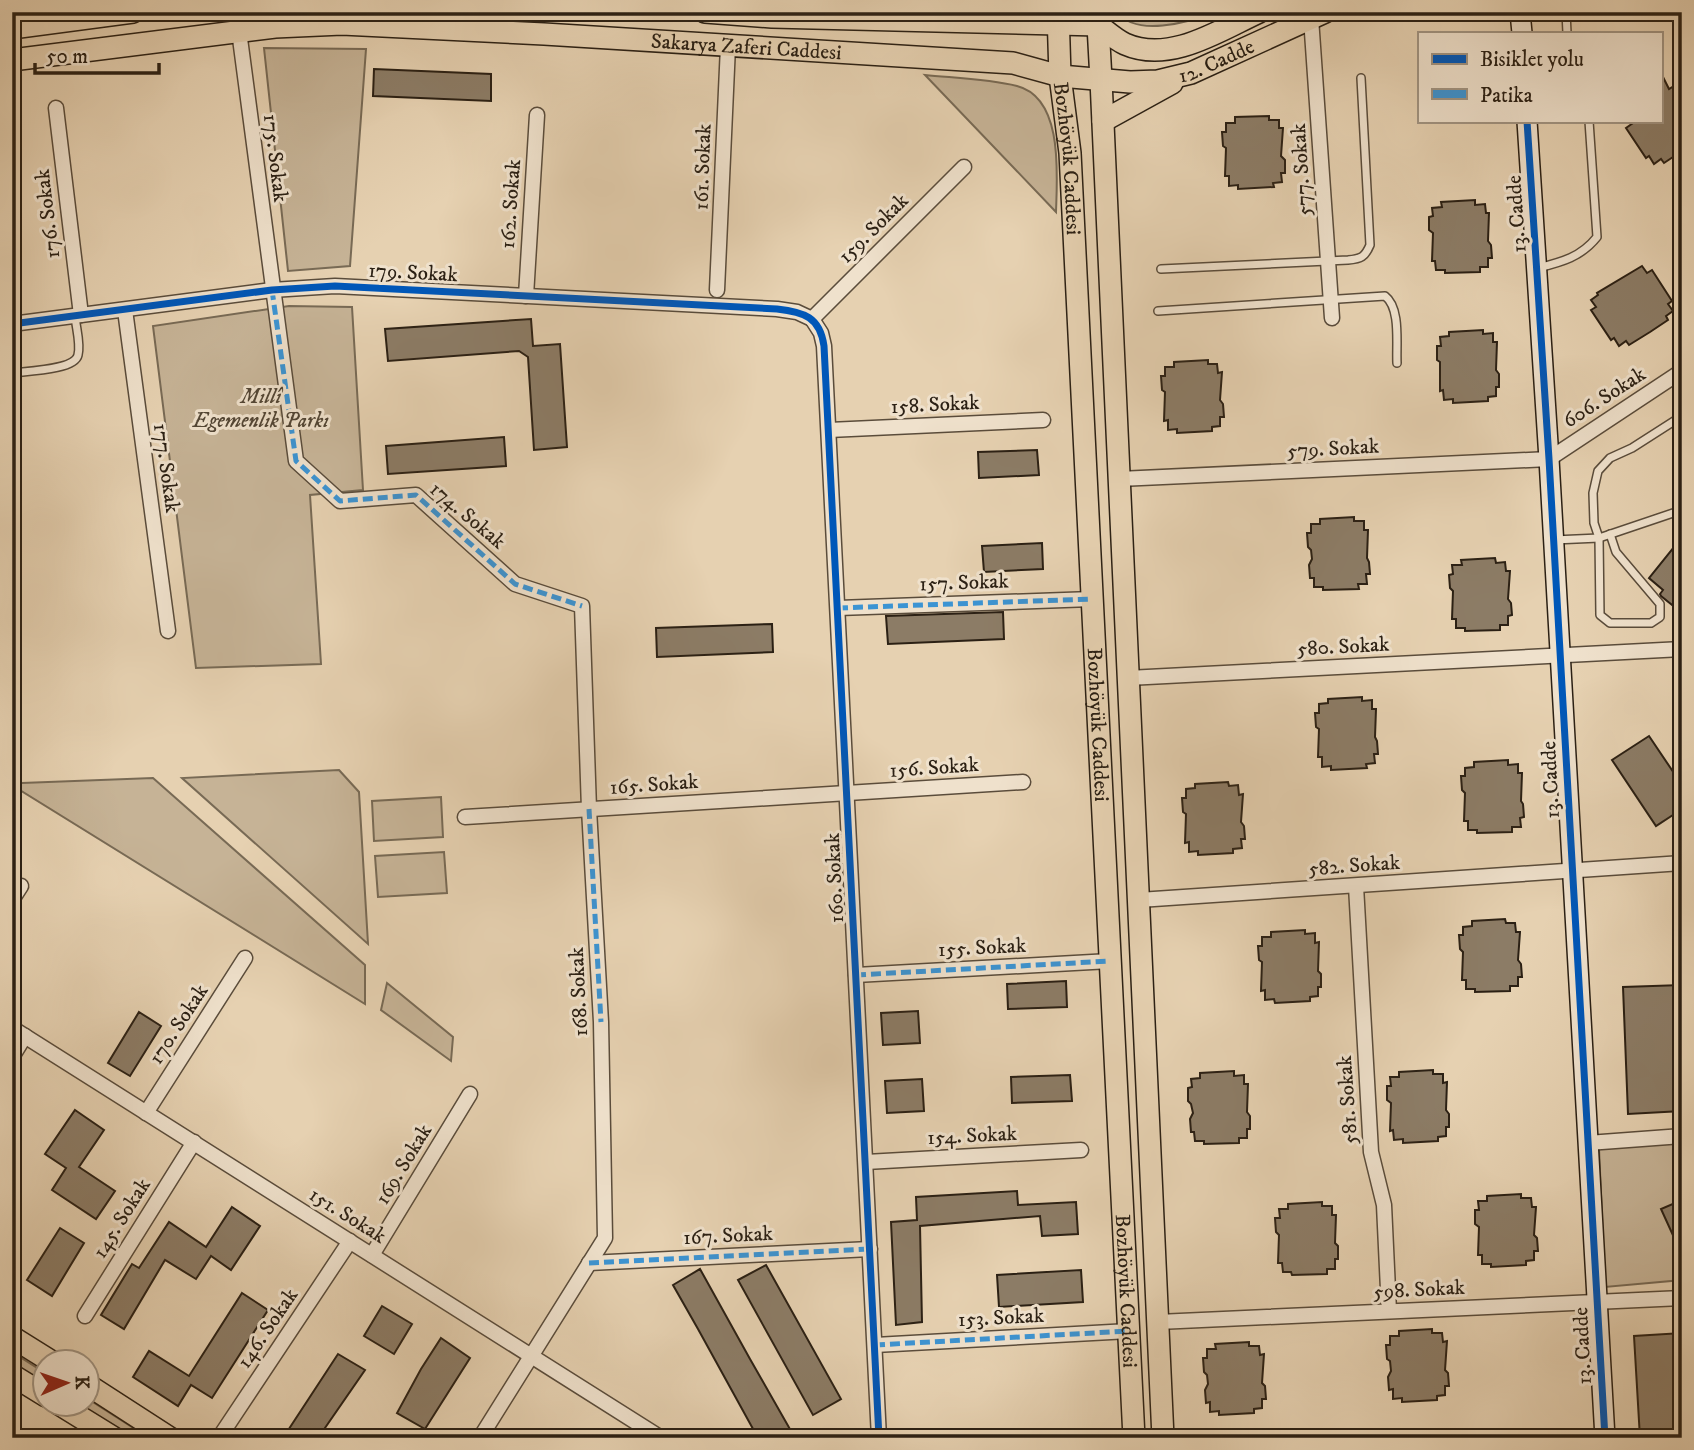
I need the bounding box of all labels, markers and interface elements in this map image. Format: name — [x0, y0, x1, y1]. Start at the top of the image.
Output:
street label: Sakarya Zaferi Caddesi — [650, 29, 842, 66]
scale bar — [35, 32, 159, 76]
legend — [1418, 32, 1662, 122]
street label: 12. Cadde — [1176, 34, 1259, 90]
text: 50 m — [46, 44, 88, 70]
text: Bisiklet yolu — [1480, 47, 1584, 73]
street label: Bozhöyük Caddesi — [1047, 80, 1086, 236]
text: Patika — [1480, 83, 1533, 109]
street label: 175. Sokak — [257, 112, 293, 204]
street label: 577. Sokak — [1286, 122, 1318, 217]
street label: 161. Sokak — [688, 123, 718, 211]
street label: 162. Sokak — [495, 158, 527, 250]
street label: 176. Sokak — [30, 167, 66, 260]
street label: 13. Cadde — [1501, 174, 1533, 254]
street label: 159. Sokak — [833, 188, 915, 269]
street label: 179. Sokak — [368, 258, 459, 288]
street label: 606. Sokak — [1558, 361, 1651, 434]
park label: Millî Egemenlik Parkı — [192, 384, 329, 434]
street label: 158. Sokak — [890, 390, 981, 420]
street label: 177. Sokak — [147, 422, 185, 515]
street label: 579. Sokak — [1286, 434, 1380, 464]
street label: 174. Sokak — [424, 476, 511, 555]
street label: 157. Sokak — [919, 568, 1010, 598]
street label: 580. Sokak — [1296, 632, 1391, 662]
street label: Bozhöyük Caddesi — [1081, 647, 1114, 802]
street label: 13. Cadde — [1536, 740, 1566, 819]
street label: 156. Sokak — [889, 752, 980, 784]
street label: 165. Sokak — [609, 769, 700, 801]
street label: 160. Sokak — [820, 832, 850, 924]
street label: 582. Sokak — [1307, 850, 1401, 882]
street label: 155. Sokak — [937, 933, 1027, 963]
street label: 168. Sokak — [564, 946, 594, 1037]
street label: 170. Sokak — [143, 979, 215, 1070]
street label: 581. Sokak — [1332, 1054, 1364, 1145]
street label: 169. Sokak — [370, 1119, 438, 1210]
street label: 154. Sokak — [927, 1121, 1018, 1151]
street label: 145. Sokak — [87, 1173, 157, 1264]
street label: 151. Sokak — [304, 1182, 391, 1250]
street label: Bozhöyük Caddesi — [1109, 1213, 1142, 1368]
street label: 167. Sokak — [682, 1221, 774, 1251]
street label: 598. Sokak — [1373, 1275, 1466, 1305]
street label: 146. Sokak — [232, 1283, 304, 1374]
street label: 153. Sokak — [957, 1303, 1045, 1333]
street label: 13. Cadde — [1568, 1306, 1598, 1385]
north arrow — [32, 1348, 102, 1418]
text: K — [70, 1375, 93, 1390]

